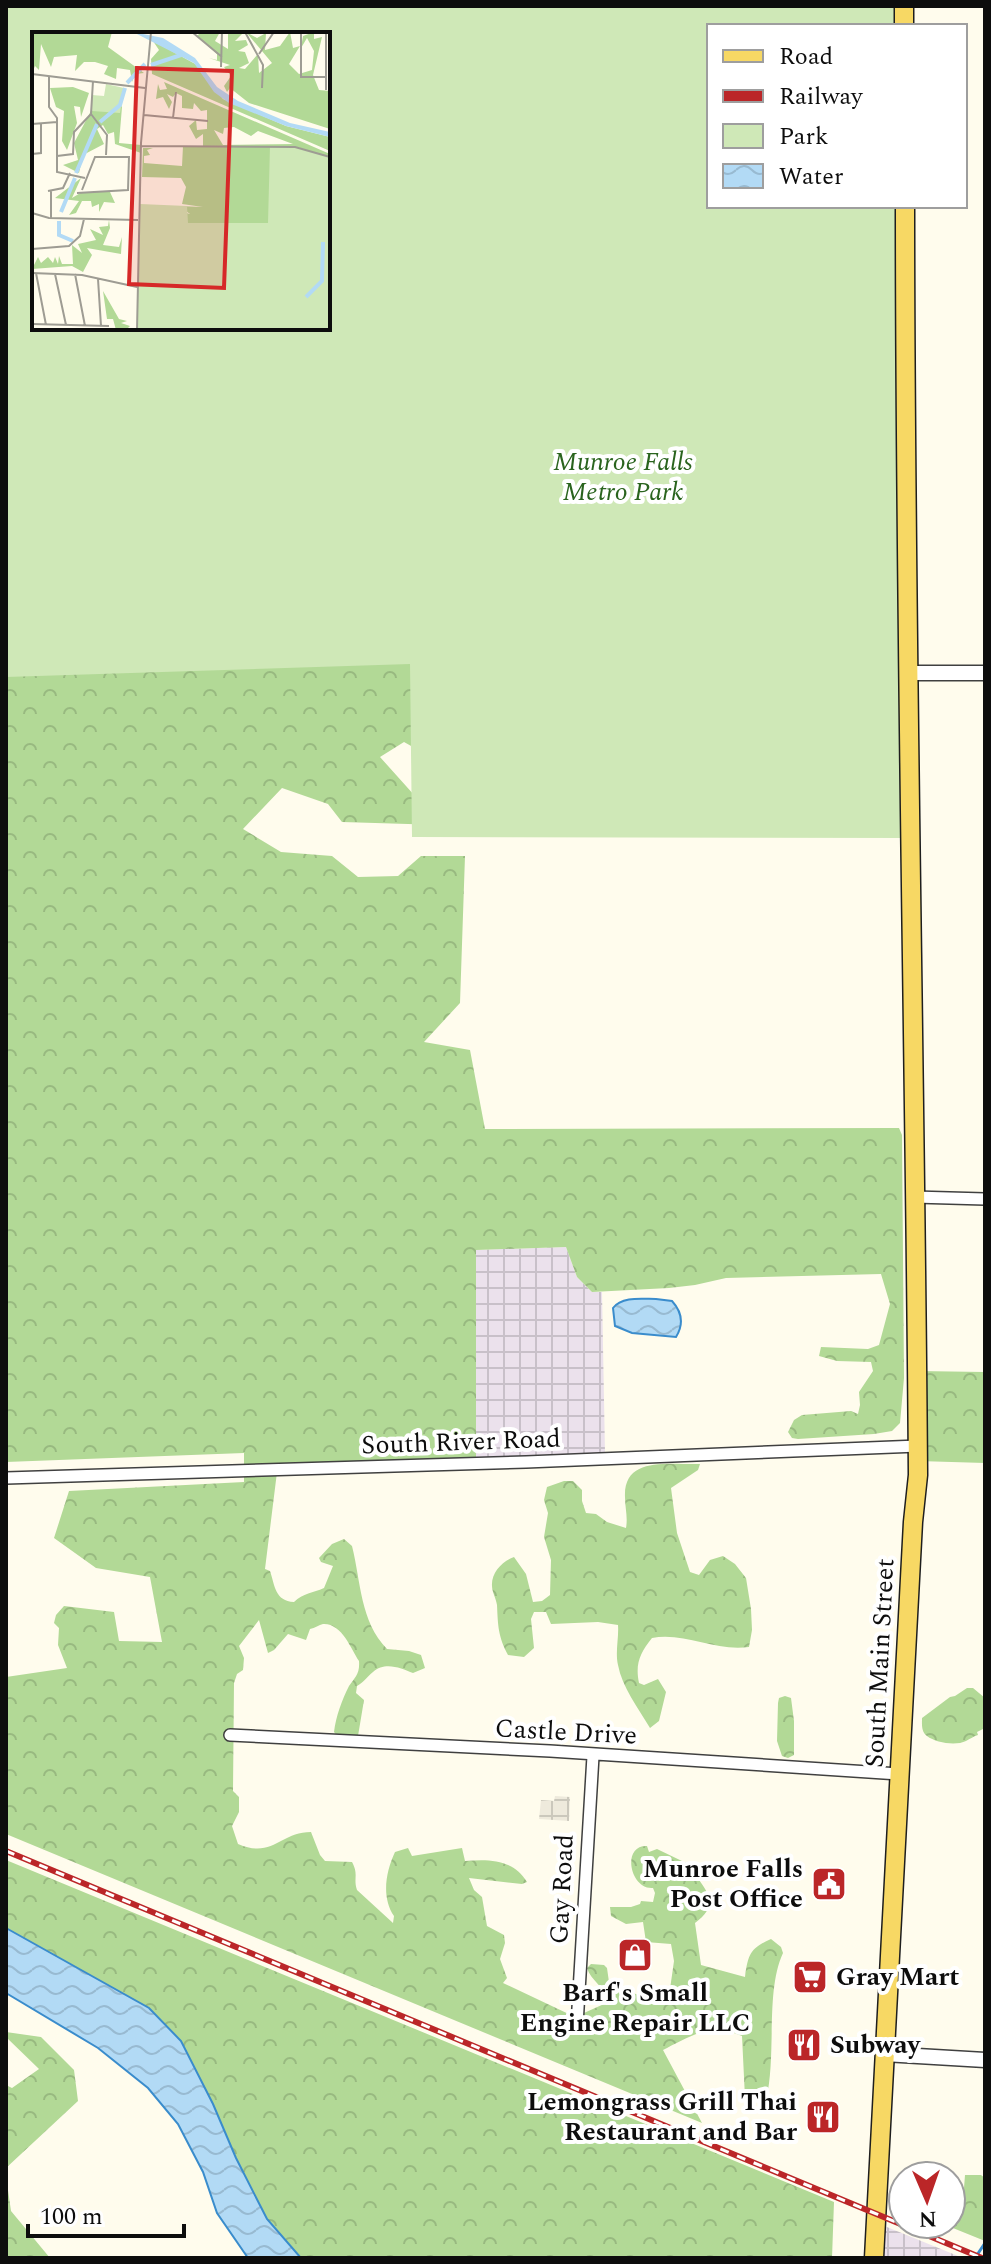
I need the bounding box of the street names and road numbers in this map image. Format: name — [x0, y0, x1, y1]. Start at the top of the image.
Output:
street label: South River Road — [361, 1419, 561, 1465]
street label: South Main Street — [855, 1557, 905, 1769]
street label: Castle Drive — [494, 1708, 638, 1756]
street label: Gay Road — [539, 1833, 585, 1945]

